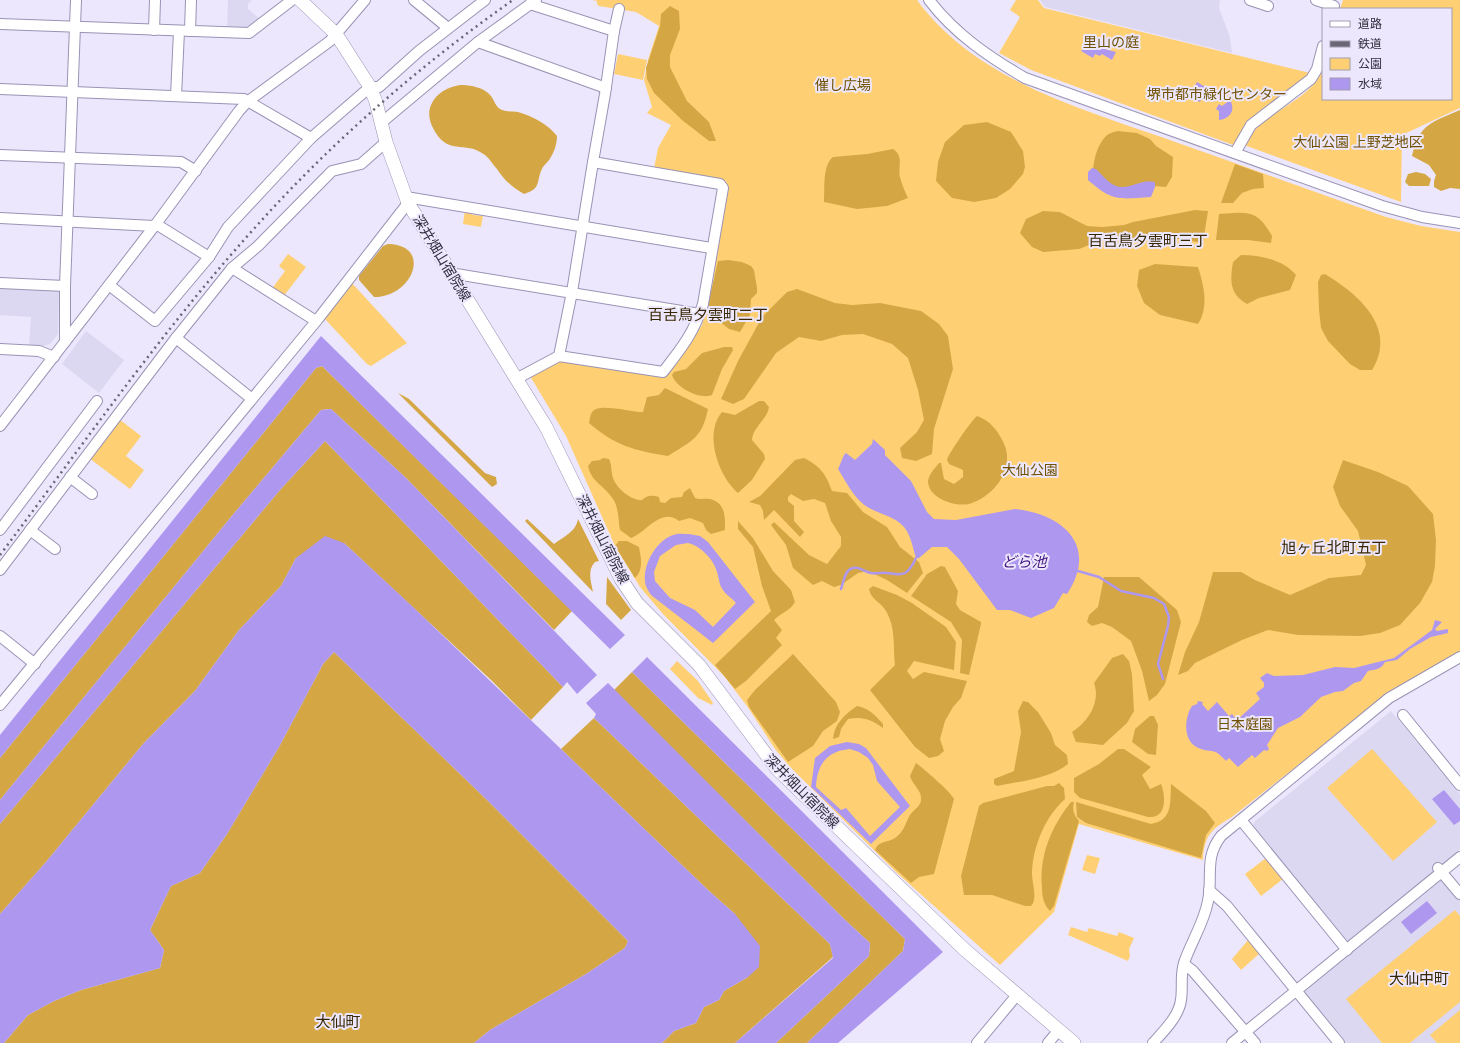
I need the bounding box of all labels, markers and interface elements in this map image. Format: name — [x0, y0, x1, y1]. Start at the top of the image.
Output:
legend — [1322, 8, 1452, 100]
text: 道路 — [1358, 17, 1382, 31]
park label: 里山の庭 — [1083, 34, 1139, 50]
text: 鉄道 — [1358, 37, 1382, 51]
text: 公園 — [1358, 57, 1382, 71]
park label: 催し広場 — [815, 77, 871, 93]
text: 水域 — [1358, 77, 1382, 91]
park label: 堺市都市緑化センター — [1147, 86, 1287, 102]
park label: 大仙公園 上野芝地区 — [1293, 134, 1423, 150]
street label: 深井畑山宿院線 — [410, 212, 474, 304]
district label: 百舌鳥夕雲町三丁 — [1088, 232, 1208, 250]
district label: 百舌鳥夕雲町二丁 — [648, 306, 768, 324]
park label: 大仙公園 — [1002, 462, 1058, 478]
street label: 深井畑山宿院線 — [574, 492, 632, 586]
district label: 旭ヶ丘北町五丁 — [1281, 539, 1387, 557]
water label: どら池 — [1001, 553, 1048, 571]
park label: 日本庭園 — [1217, 716, 1273, 732]
street label: 深井畑山宿院線 — [762, 751, 842, 831]
district label: 大仙中町 — [1389, 970, 1449, 988]
district label: 大仙町 — [315, 1013, 361, 1031]

